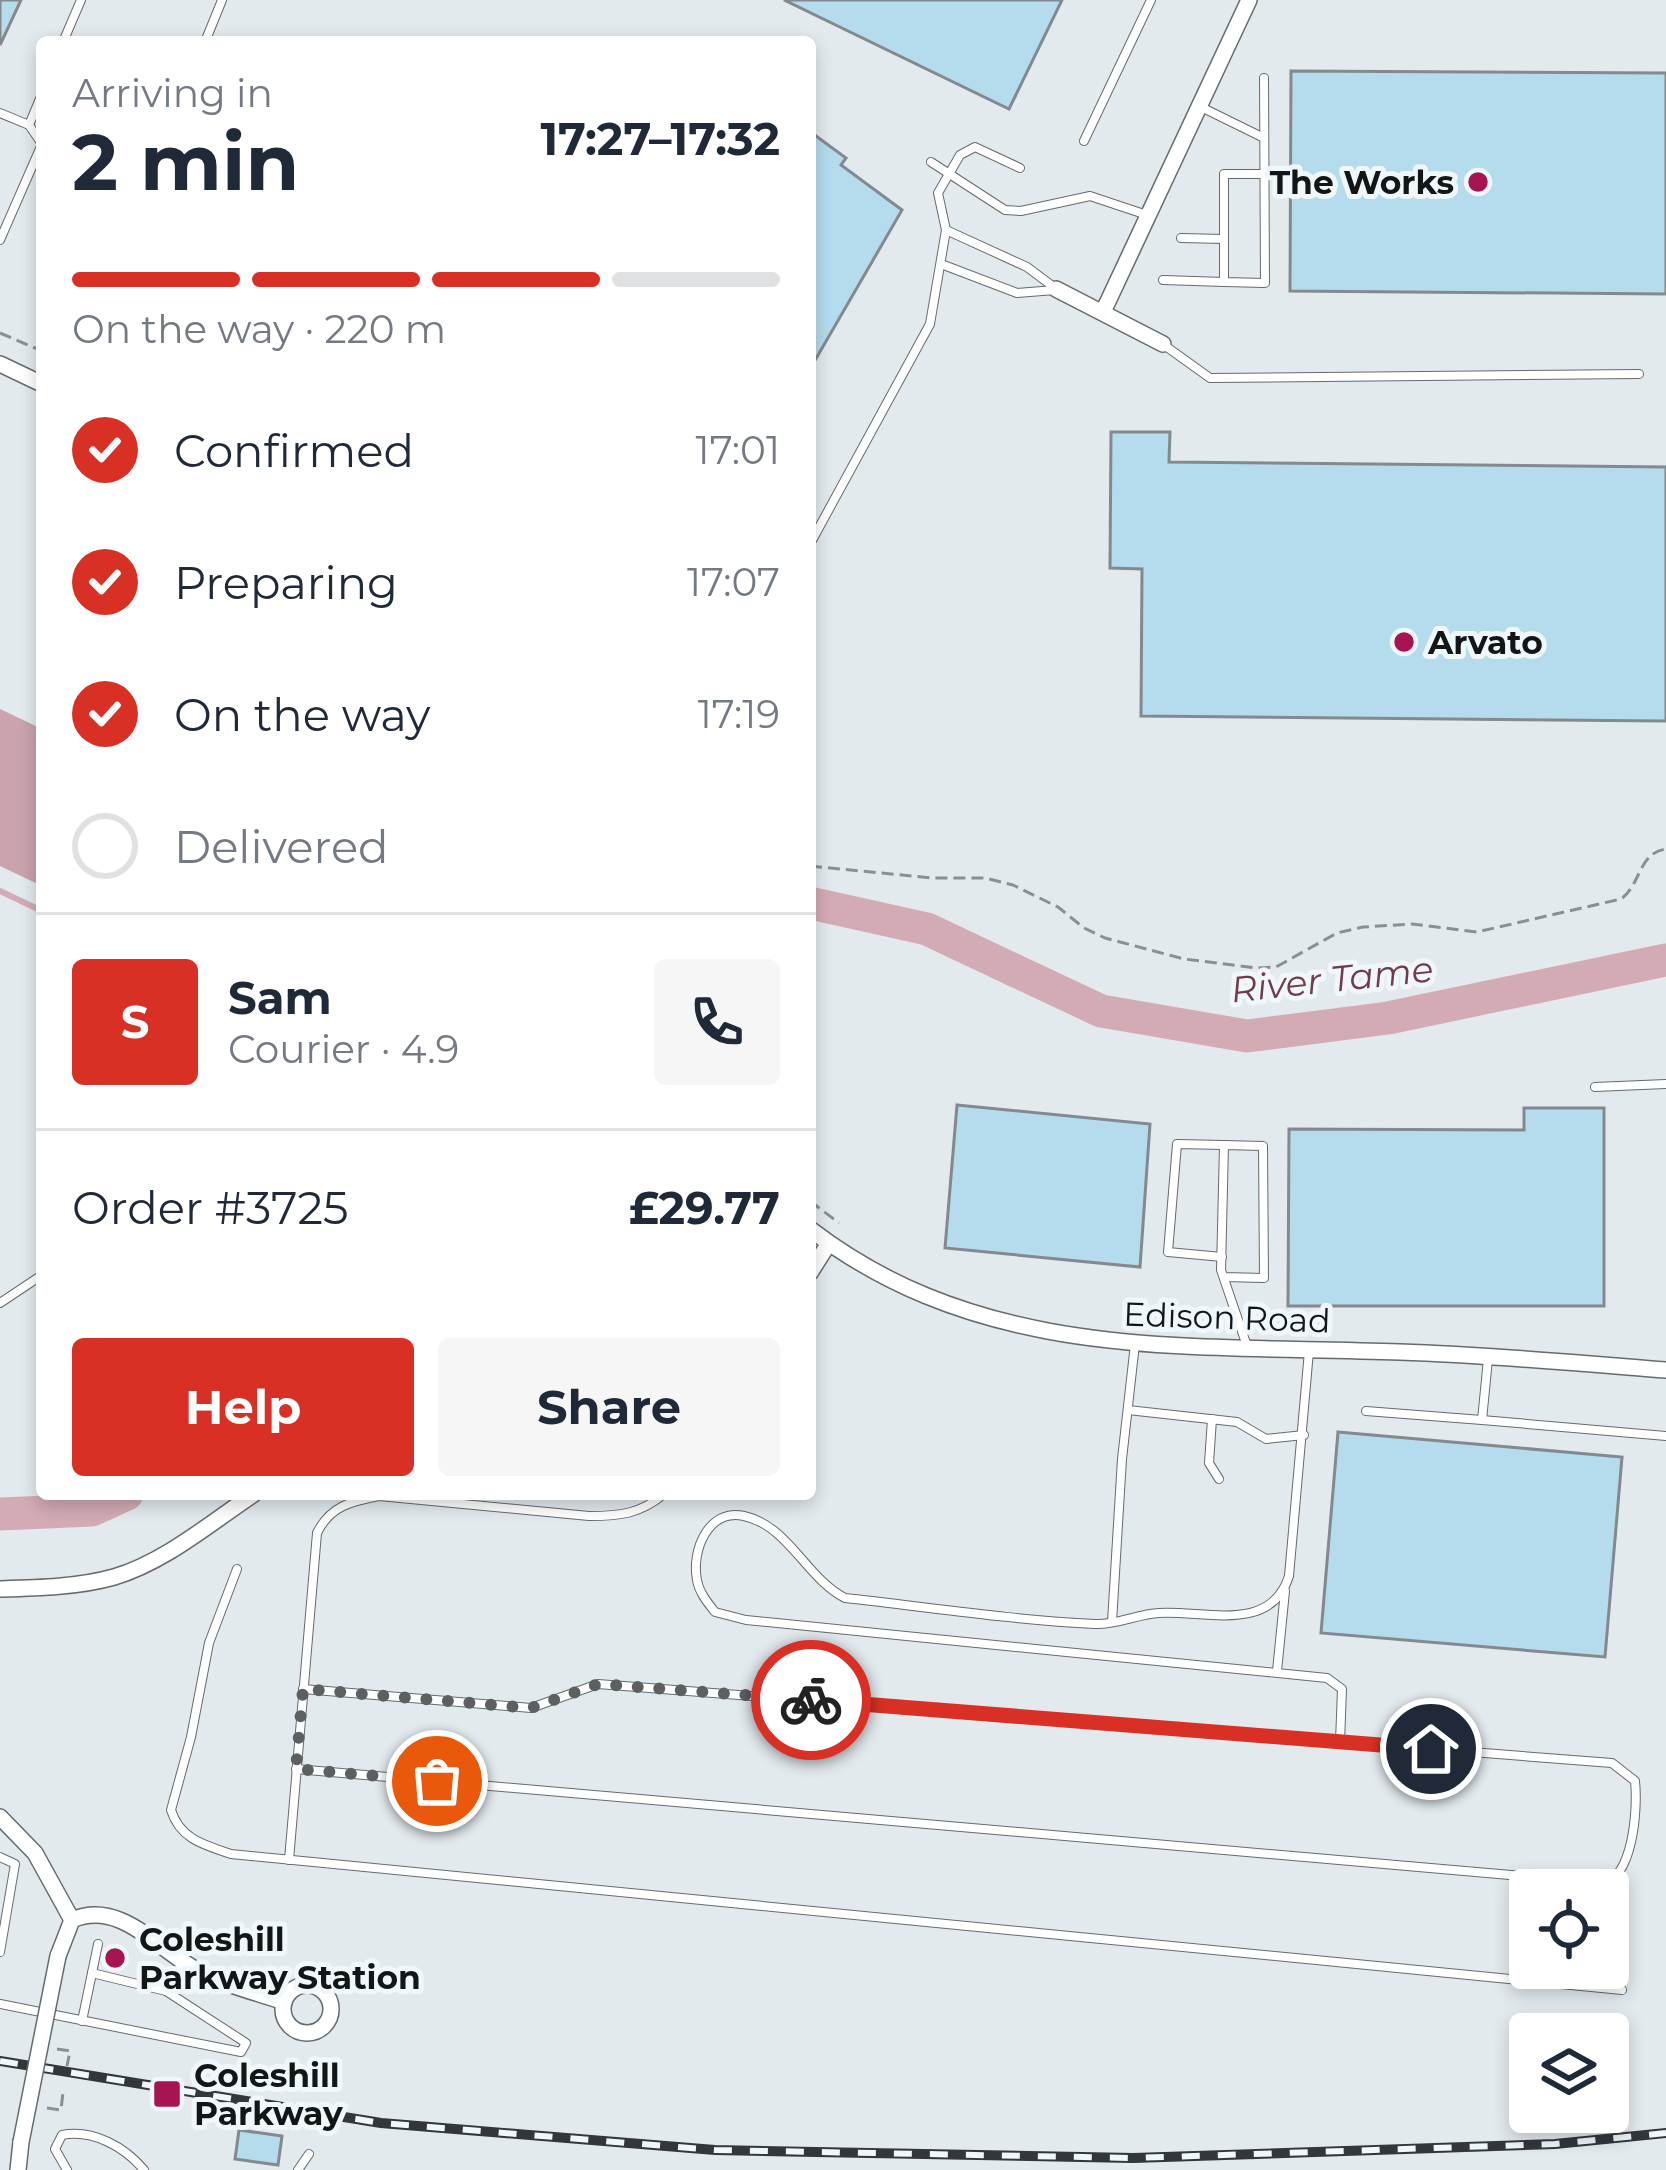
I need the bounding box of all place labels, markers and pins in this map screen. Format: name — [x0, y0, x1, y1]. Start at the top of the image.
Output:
place label: The Works — [1270, 162, 1454, 202]
marker: The Works — [1465, 169, 1491, 195]
place label: Arvato — [1427, 622, 1543, 662]
marker: Arvato — [1391, 629, 1417, 655]
pin — [1380, 1698, 1482, 1800]
pin — [386, 1730, 488, 1832]
place label: Coleshill Parkway Station — [139, 1919, 421, 1997]
marker: Coleshill Parkway Station — [102, 1945, 128, 1971]
place label: Coleshill Parkway — [194, 2055, 343, 2133]
marker: Coleshill Parkway — [151, 2078, 183, 2110]

